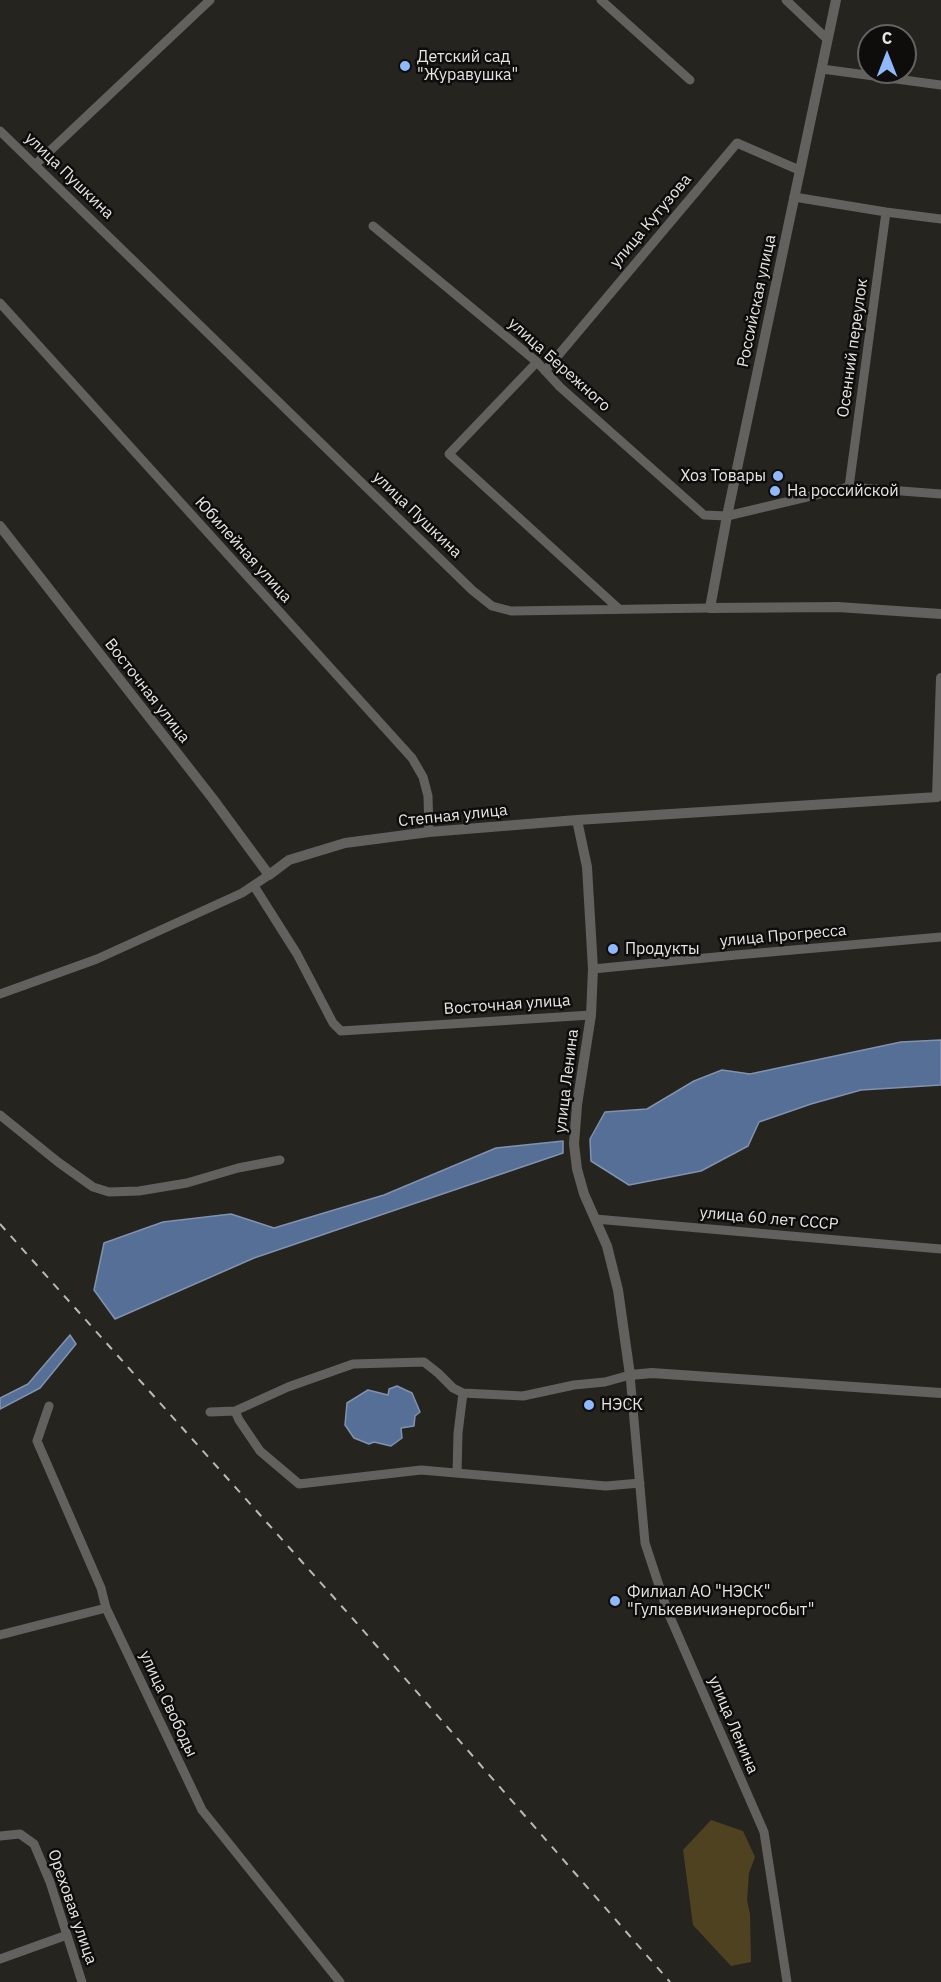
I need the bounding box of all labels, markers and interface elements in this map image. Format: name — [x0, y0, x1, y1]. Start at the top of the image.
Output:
north arrow — [857, 24, 917, 84]
text: С — [882, 28, 892, 48]
place label: Детский сад "Журавушка" — [417, 47, 518, 85]
marker: Детский сад "Журавушка" — [398, 59, 412, 73]
street label: улица Пушкина — [21, 129, 117, 223]
street label: улица Кутузова — [606, 170, 696, 272]
street label: Российская улица — [734, 233, 780, 369]
street label: Осенний переулок — [834, 277, 872, 419]
street label: улица Бережного — [504, 314, 614, 416]
place label: Хоз Товары — [680, 466, 766, 486]
street label: улица Пушкина — [369, 468, 465, 562]
marker: Хоз Товары — [771, 469, 785, 483]
place label: На российской — [787, 481, 899, 501]
marker: На российской — [768, 484, 782, 498]
street label: Юбилейная улица — [190, 493, 296, 607]
street label: Восточная улица — [100, 635, 194, 747]
street label: Степная улица — [397, 801, 509, 831]
street label: улица Прогресса — [719, 921, 847, 951]
place label: Продукты — [625, 939, 700, 959]
marker: Продукты — [606, 942, 620, 956]
street label: Восточная улица — [443, 991, 571, 1019]
street label: улица Ленина — [551, 1028, 583, 1134]
street label: улица 60 лет СССР — [699, 1203, 839, 1235]
place label: НЭСК — [601, 1395, 643, 1415]
marker: НЭСК — [582, 1398, 596, 1412]
place label: Филиал АО "НЭСК" "Гулькевичиэнергосбыт" — [627, 1582, 814, 1620]
marker: Филиал АО "НЭСК" "Гулькевичиэнергосбыт" — [608, 1594, 622, 1608]
street label: улица Свободы — [135, 1648, 201, 1760]
street label: улица Ленина — [704, 1673, 762, 1777]
street label: Ореховая улица — [43, 1847, 101, 1967]

